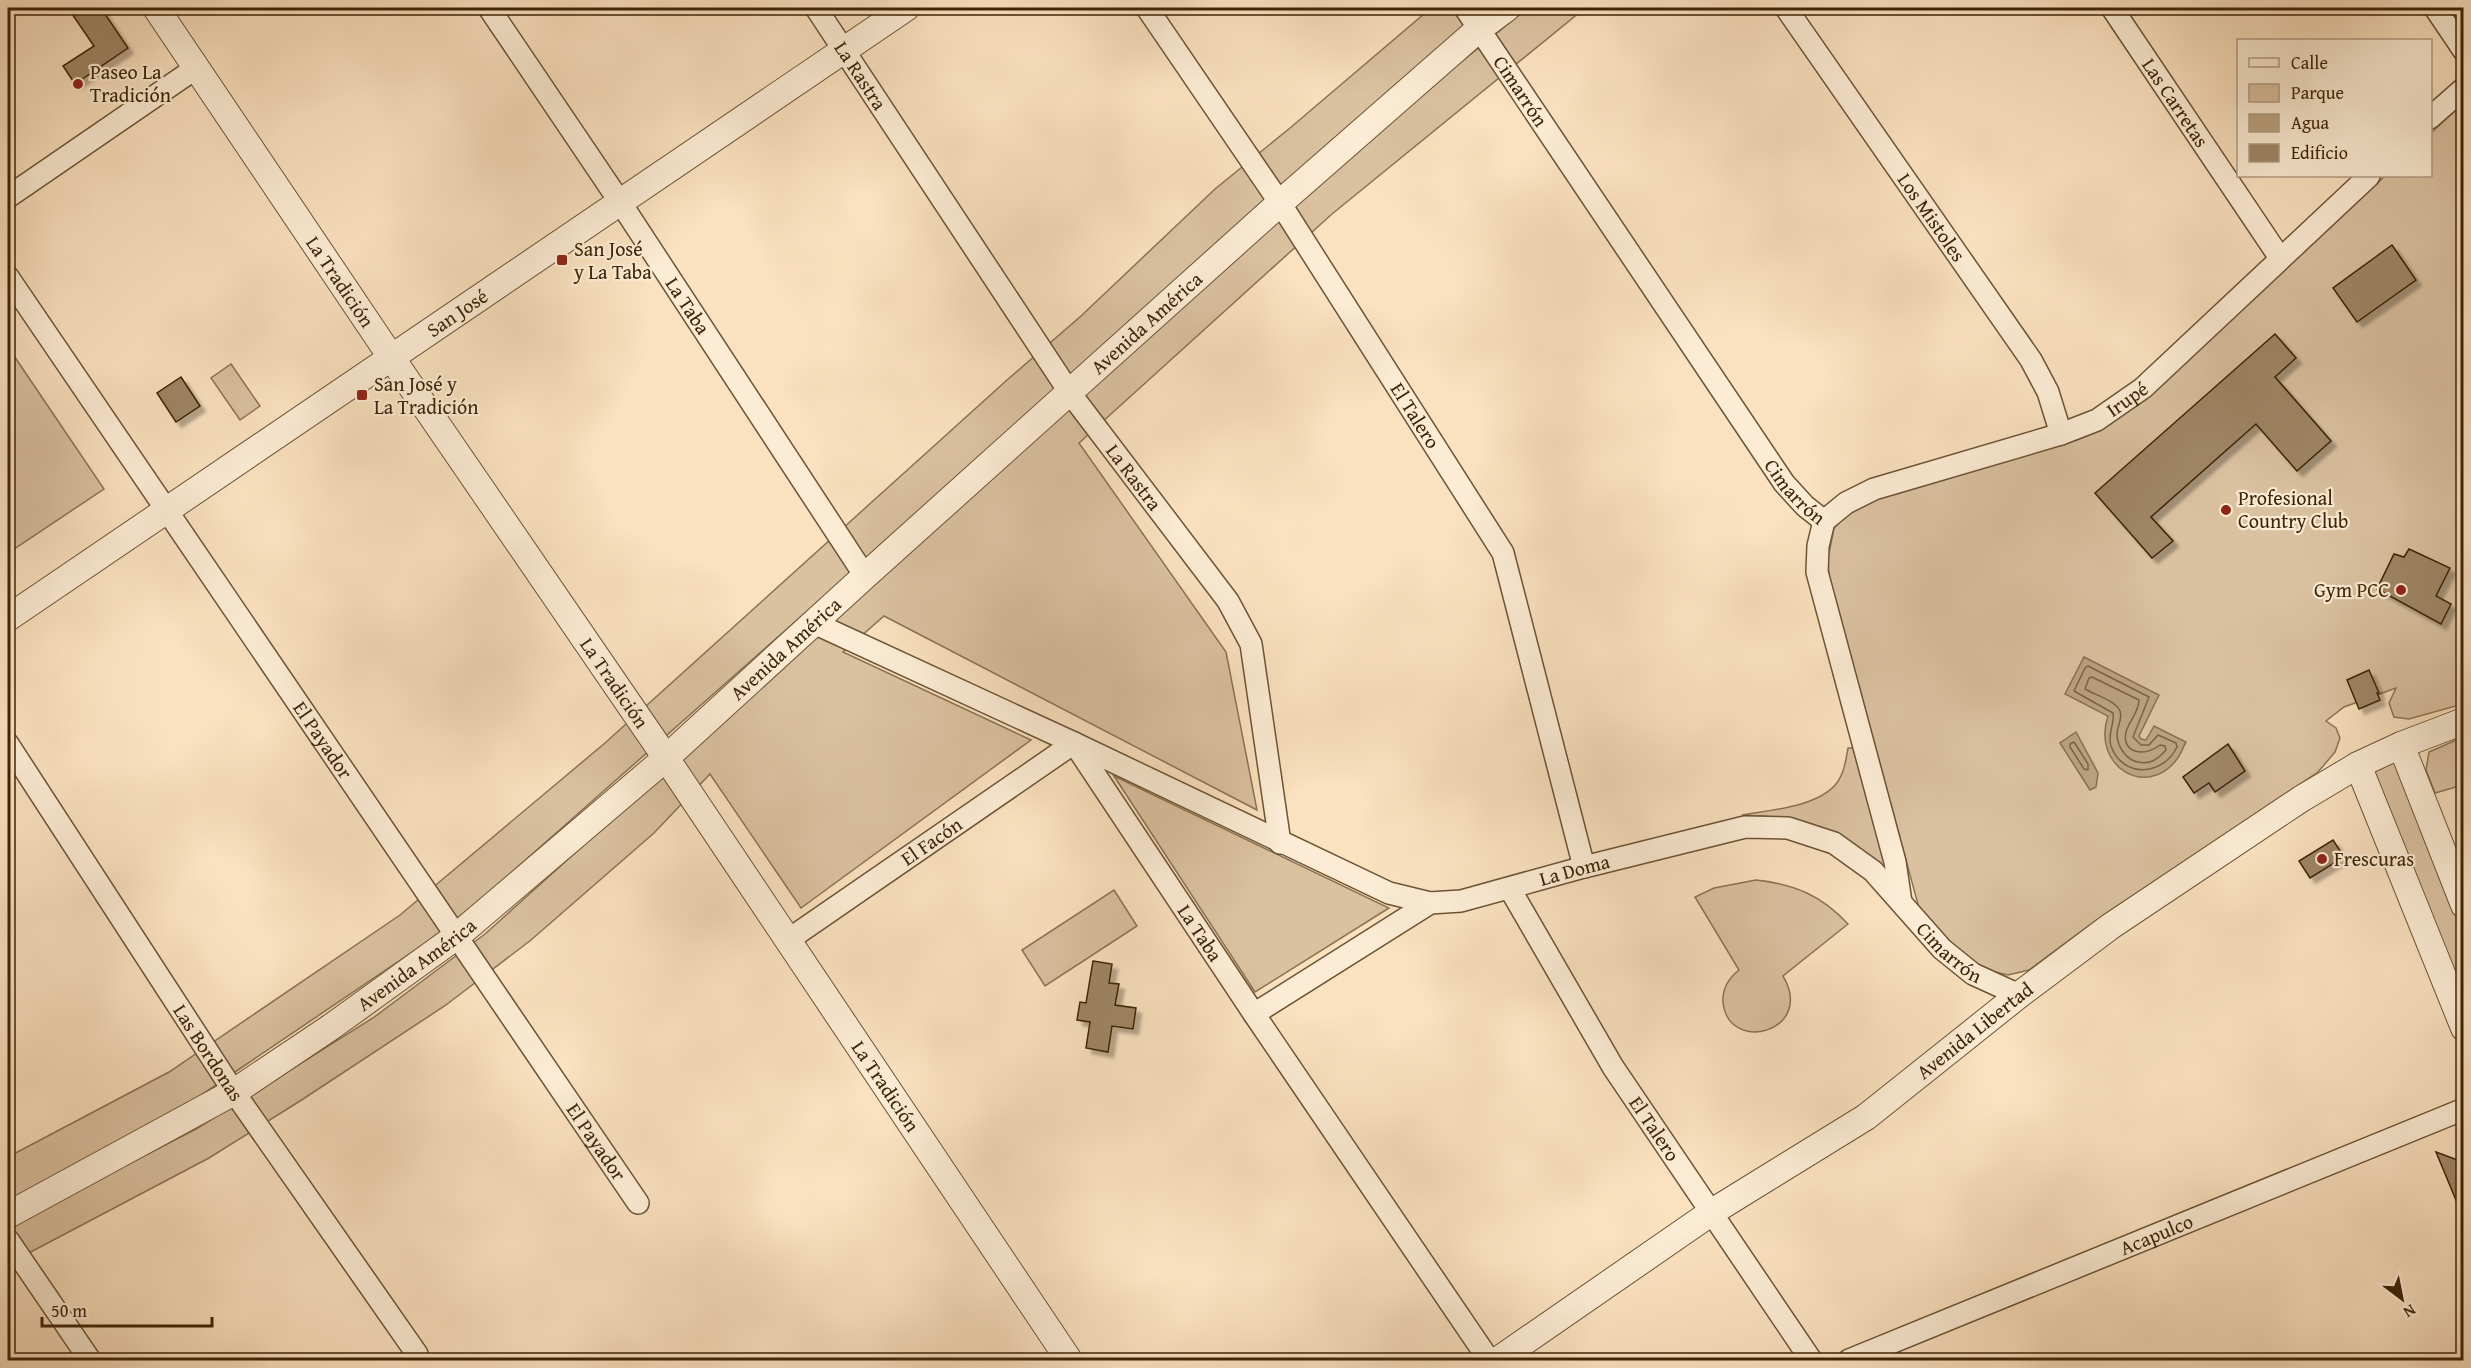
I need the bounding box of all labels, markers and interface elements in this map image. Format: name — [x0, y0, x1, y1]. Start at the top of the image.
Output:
street label: La Rastra — [828, 35, 895, 116]
legend — [2237, 39, 2432, 177]
street label: Cimarrón — [1487, 49, 1556, 132]
text: Calle — [2291, 49, 2328, 76]
street label: Las Carretas — [2136, 52, 2216, 153]
place label: Paseo La Tradición — [90, 57, 171, 109]
marker: Paseo La Tradición — [71, 77, 85, 91]
text: Parque — [2291, 79, 2344, 106]
text: Agua — [2291, 109, 2330, 136]
text: Edificio — [2291, 139, 2348, 166]
street label: Los Mistoles — [1891, 167, 1973, 267]
street label: La Tradición — [299, 230, 382, 333]
place label: San José y La Taba — [573, 234, 652, 286]
marker: San José y La Taba — [555, 253, 569, 267]
street label: Avenida América — [1084, 264, 1209, 381]
street label: La Taba — [659, 271, 718, 340]
street label: San José — [420, 281, 493, 344]
place label: San José y La Tradición — [374, 369, 479, 421]
street label: Irupé — [2100, 374, 2154, 423]
street label: El Talero — [1384, 377, 1448, 454]
marker: San José y La Tradición — [355, 388, 369, 402]
street label: La Rastra — [1100, 437, 1170, 517]
street label: Cimarrón — [1758, 453, 1832, 531]
place label: Profesional Country Club — [2238, 483, 2348, 535]
marker: Profesional Country Club — [2219, 503, 2233, 517]
place label: Gym PCC — [2314, 575, 2389, 604]
marker: Gym PCC — [2394, 583, 2408, 597]
street label: Avenida América — [723, 589, 848, 707]
street label: La Tradición — [573, 631, 656, 734]
street label: El Payador — [286, 695, 360, 785]
street label: El Facón — [894, 809, 968, 872]
place label: Frescuras — [2334, 844, 2414, 873]
street label: La Doma — [1536, 846, 1613, 893]
marker: Frescuras — [2315, 852, 2329, 866]
street label: La Taba — [1171, 898, 1230, 967]
street label: Avenida América — [351, 910, 483, 1018]
street label: Cimarrón — [1910, 915, 1987, 990]
street label: Avenida Libertad — [1910, 974, 2039, 1086]
street label: Las Bordonas — [167, 998, 251, 1107]
street label: La Tradición — [845, 1034, 927, 1138]
street label: El Talero — [1623, 1090, 1688, 1167]
street label: El Payador — [560, 1097, 634, 1186]
street label: Acapulco — [2115, 1206, 2197, 1262]
north arrow — [2372, 1269, 2432, 1329]
scale bar — [42, 1290, 212, 1328]
text: 50 m — [51, 1297, 87, 1324]
text: N — [2399, 1299, 2421, 1325]

